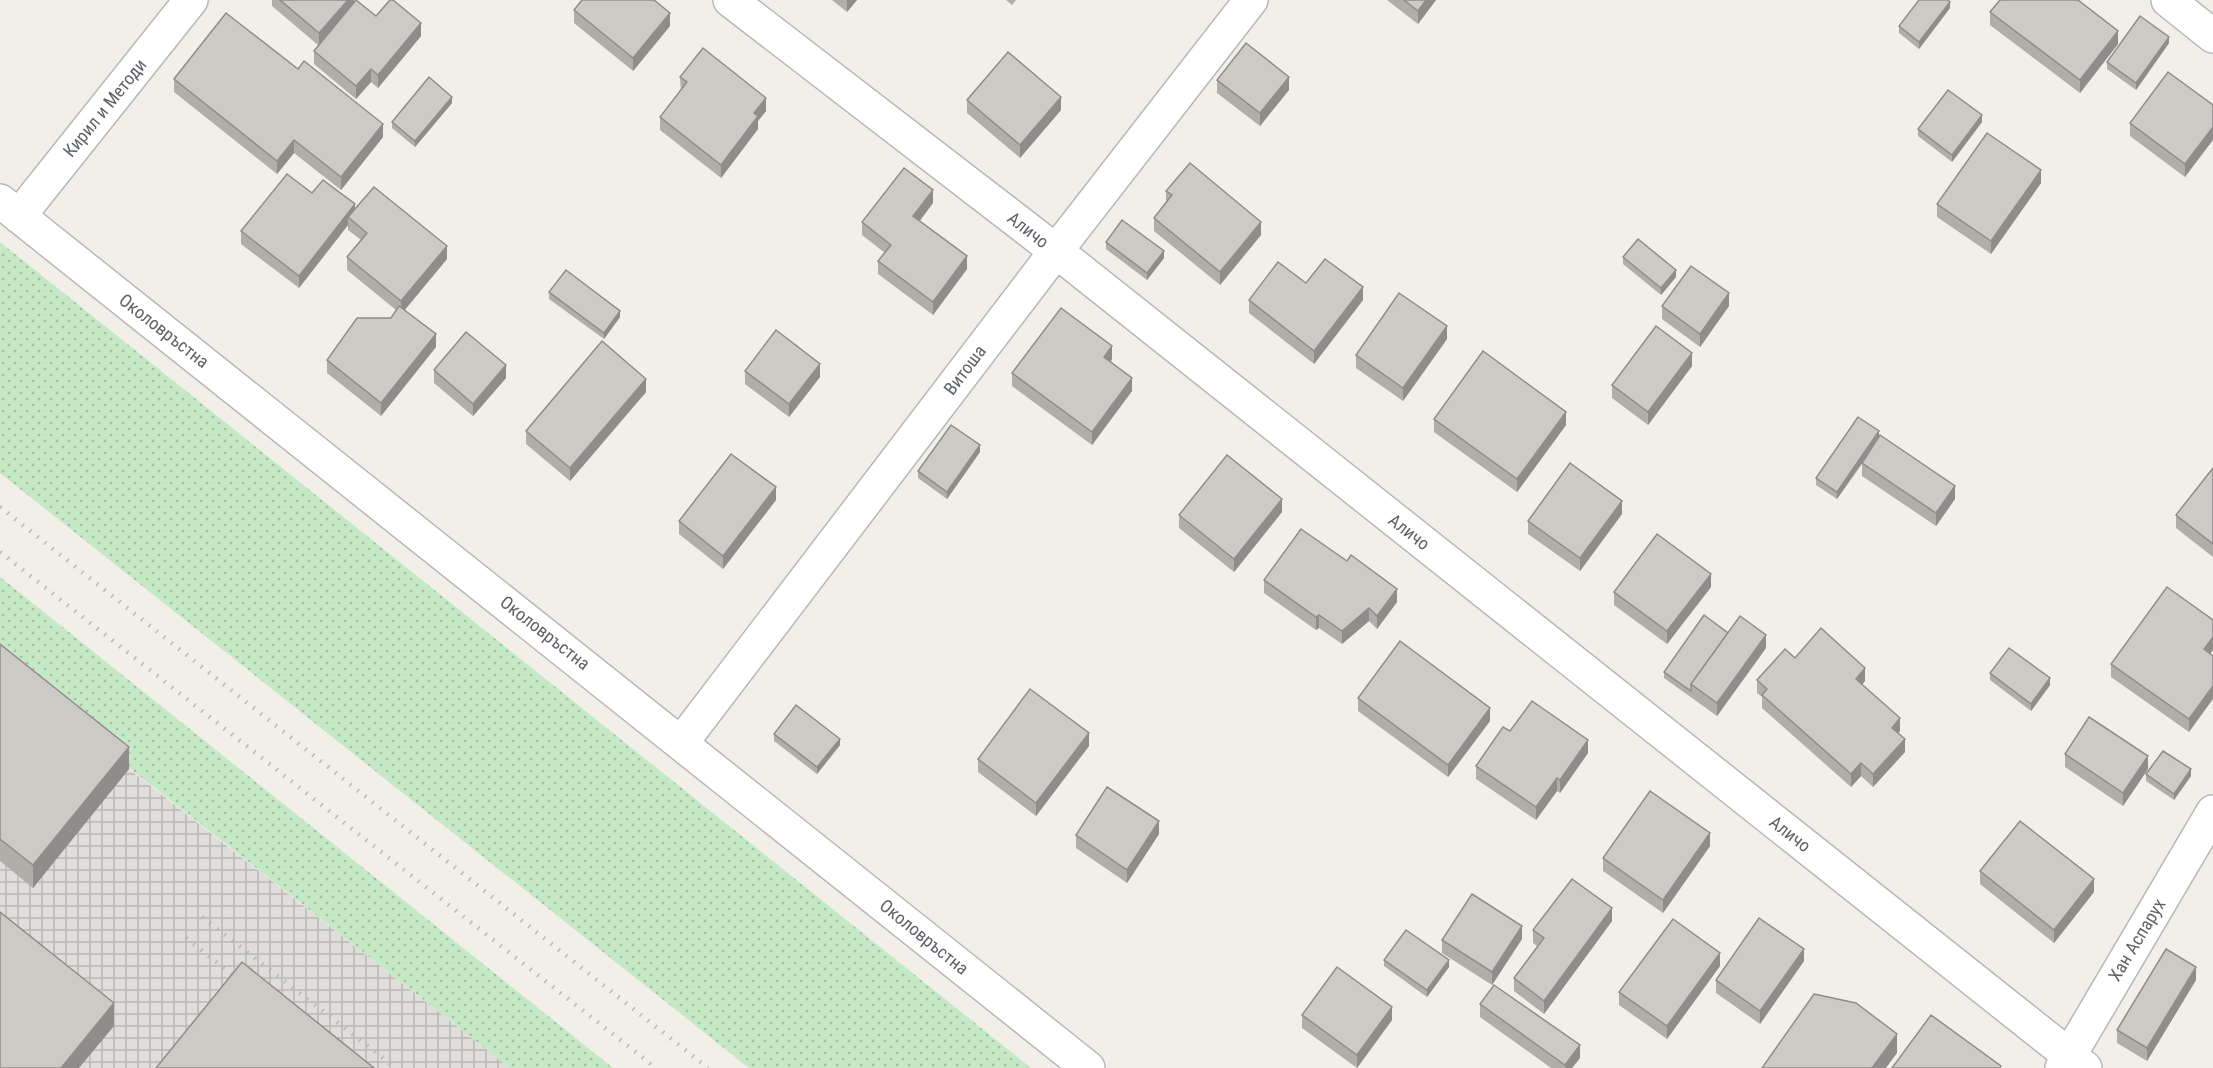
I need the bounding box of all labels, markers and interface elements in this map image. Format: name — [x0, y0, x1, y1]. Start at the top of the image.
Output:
street label: Кирил и Методи — [59, 54, 151, 161]
street label: Аличо — [1003, 207, 1053, 252]
street label: Околовръстна — [115, 289, 213, 372]
street label: Витоша — [939, 341, 990, 399]
street label: Аличо — [1384, 509, 1434, 554]
street label: Околовръстна — [496, 591, 594, 674]
street label: Аличо — [1765, 811, 1815, 856]
street label: Околовръстна — [876, 895, 973, 979]
street label: Хан Аспарух — [2104, 895, 2169, 985]

